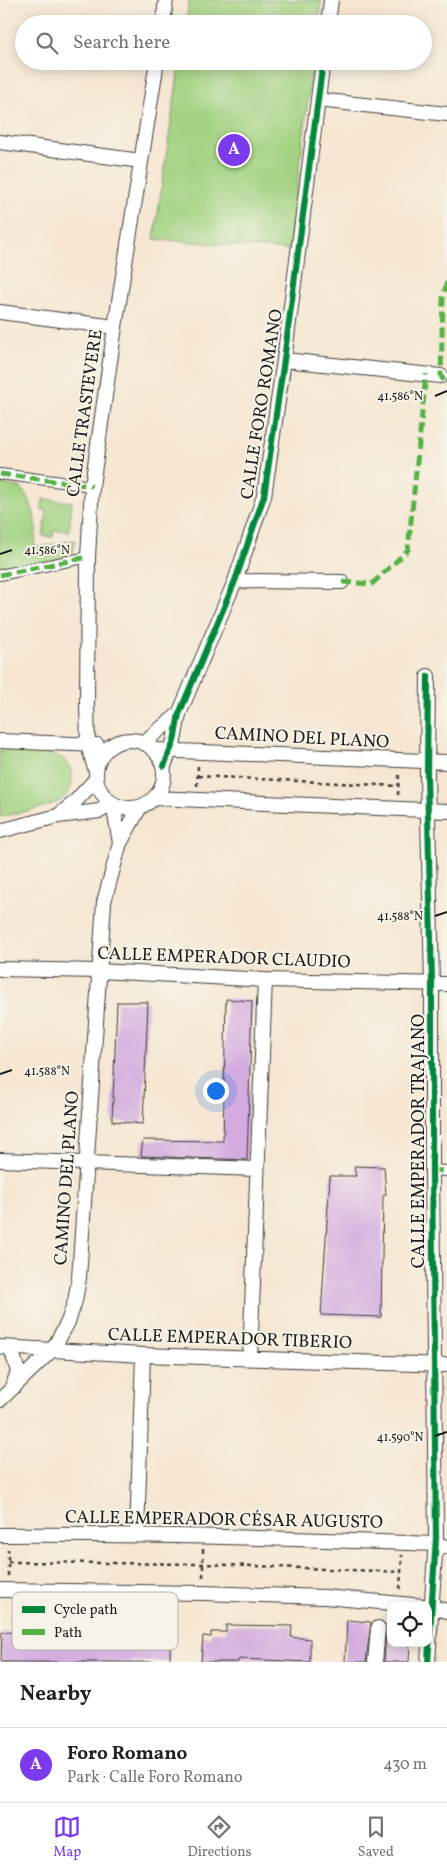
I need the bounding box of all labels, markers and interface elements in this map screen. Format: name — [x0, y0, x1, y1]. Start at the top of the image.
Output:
search box — [15, 15, 432, 70]
icon: search — [33, 29, 61, 57]
text: Search here — [73, 30, 170, 56]
pin: A — [218, 131, 250, 169]
street label: CALLE FORO ROMANO — [235, 307, 290, 501]
street label: CALLE TRASTEVERE — [61, 328, 110, 499]
text: 41.586°N — [377, 389, 423, 405]
text: 41.586°N — [24, 543, 70, 559]
street label: CAMINO DEL PLANO — [214, 721, 390, 756]
text: 41.588°N — [377, 909, 423, 925]
street label: CALLE EMPERADOR CLAUDIO — [97, 942, 351, 975]
street label: CALLE EMPERADOR TRAJANO — [407, 1014, 432, 1268]
text: 41.588°N — [24, 1064, 70, 1080]
your location — [203, 1078, 229, 1104]
street label: CAMINO DEL PLANO — [49, 1090, 86, 1266]
street label: CALLE EMPERADOR TIBERIO — [107, 1323, 353, 1356]
text: 41.590°N — [377, 1430, 423, 1446]
street label: CALLE EMPERADOR CÉSAR AUGUSTO — [65, 1505, 383, 1536]
legend — [12, 1592, 178, 1650]
text: Cycle path — [54, 1601, 118, 1620]
map controls — [387, 1602, 432, 1647]
button: locate — [387, 1602, 432, 1647]
text: Path — [54, 1624, 82, 1643]
text: Nearby — [20, 1680, 91, 1709]
text: Foro Romano — [67, 1741, 187, 1767]
text: A — [30, 1754, 42, 1776]
text: 430 m — [383, 1754, 427, 1776]
text: Park · Calle Foro Romano — [67, 1767, 242, 1789]
tab: Map — [53, 1813, 81, 1862]
tab: Directions — [187, 1813, 252, 1862]
tab: Saved — [358, 1813, 394, 1862]

